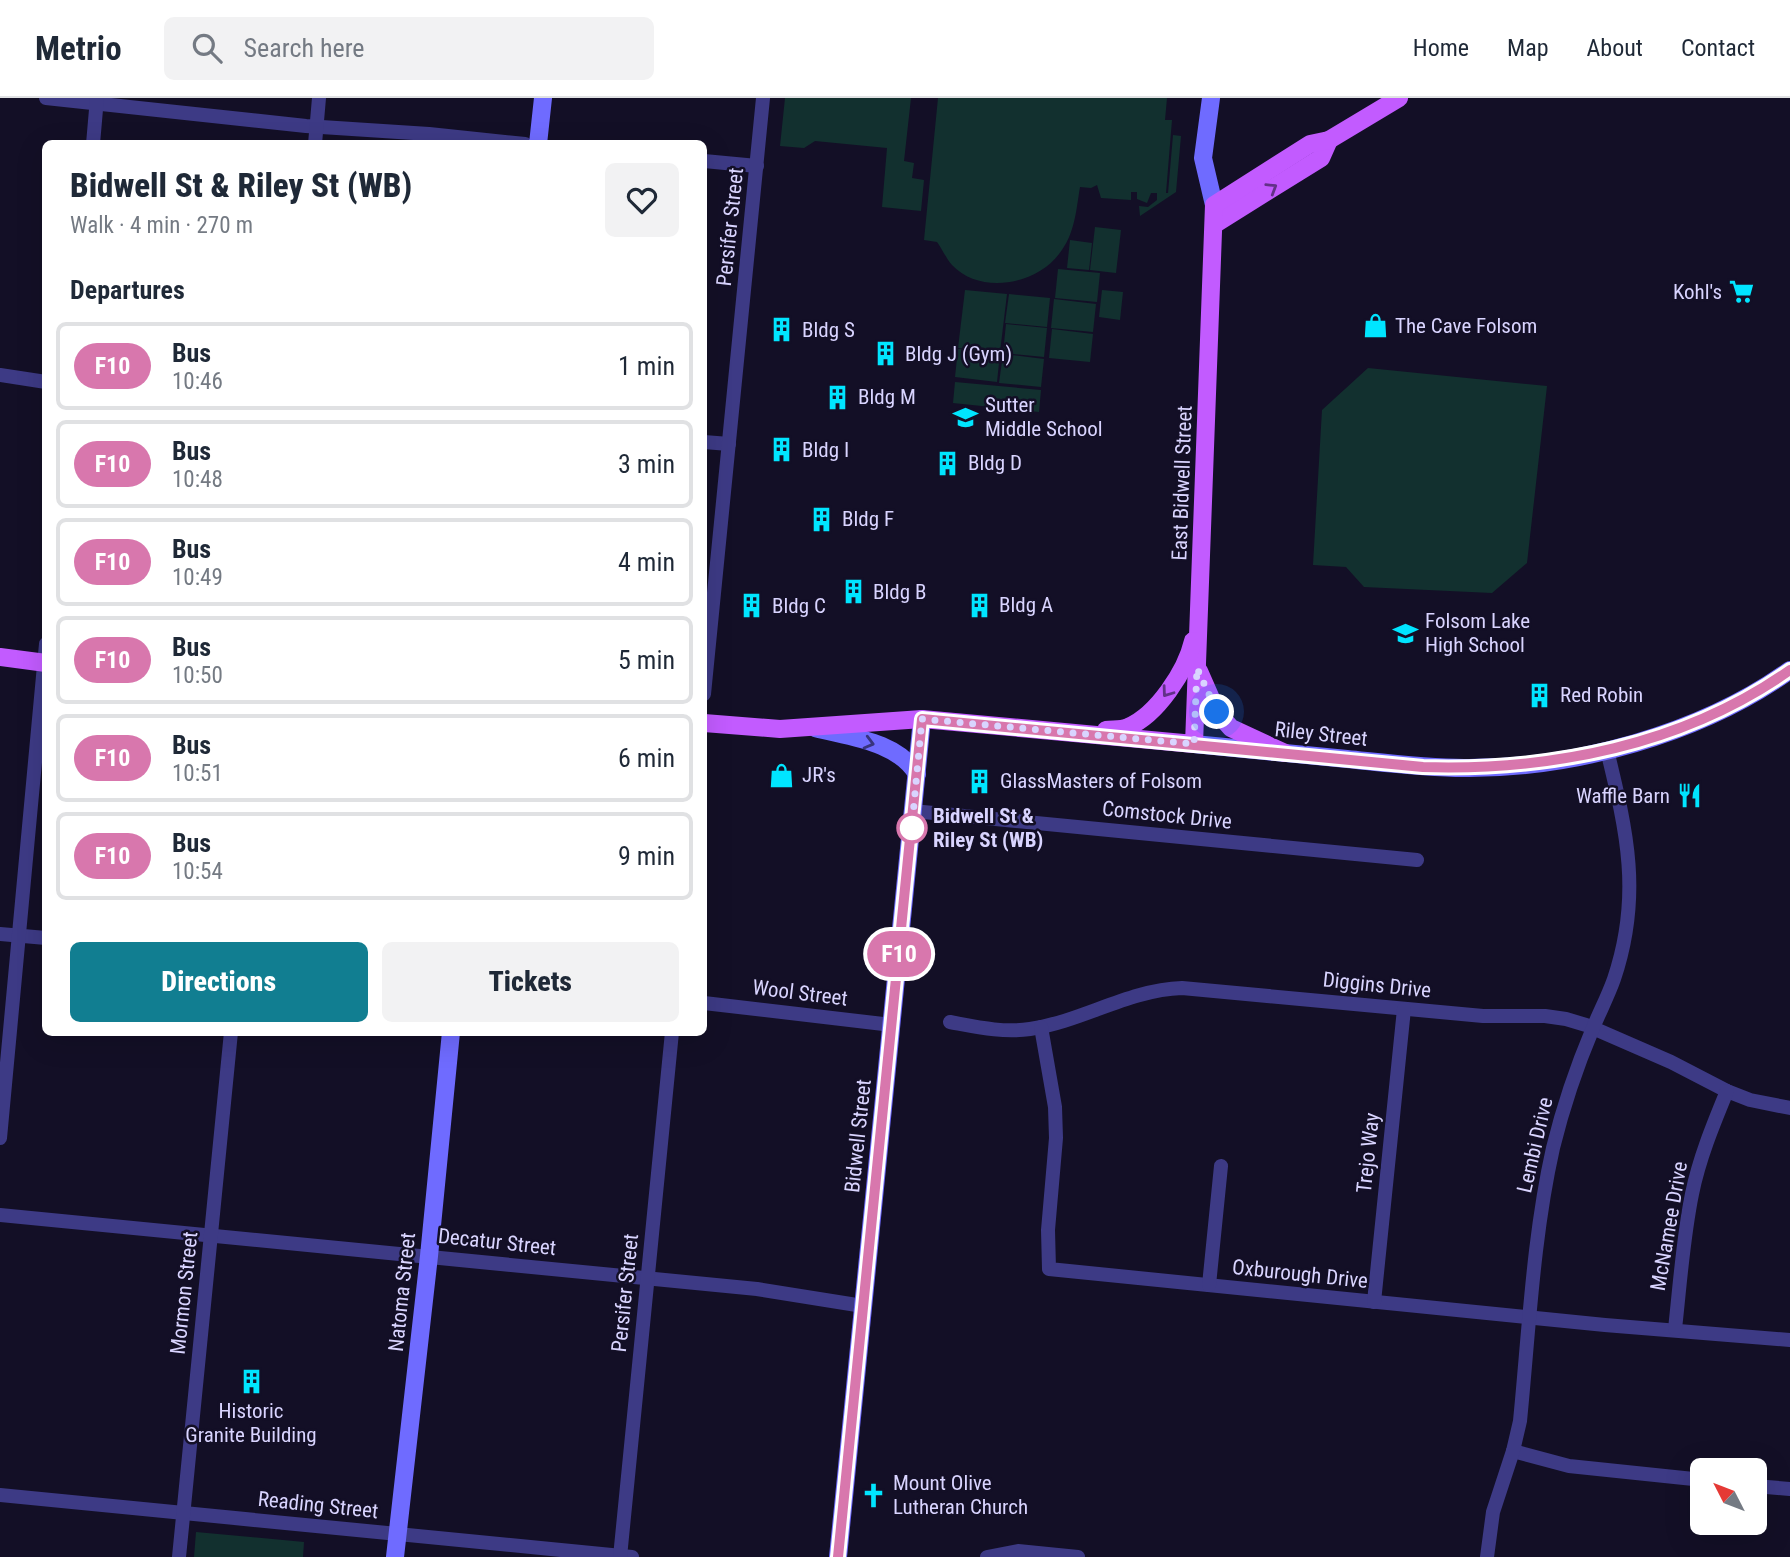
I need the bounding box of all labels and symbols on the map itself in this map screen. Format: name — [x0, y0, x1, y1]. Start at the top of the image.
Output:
street label: Persifer Street — [712, 167, 748, 287]
one-way arrow — [1265, 183, 1278, 196]
supermarket icon: Kohl's — [1728, 278, 1756, 306]
place label: Kohl's — [1673, 280, 1722, 304]
shop icon: The Cave Folsom — [1361, 312, 1389, 340]
place label: The Cave Folsom — [1395, 314, 1537, 338]
building icon: Bldg S — [768, 316, 796, 344]
place label: Bldg S — [802, 318, 855, 342]
building icon: Bldg J (Gym) — [871, 340, 899, 368]
place label: Bldg J (Gym) — [905, 342, 1012, 366]
building icon: Bldg M — [824, 383, 852, 411]
place label: Bldg M — [858, 385, 916, 409]
place label: Sutter Middle School — [985, 393, 1103, 441]
school or university icon: Sutter Middle School — [951, 403, 979, 431]
street label: East Bidwell Street — [1167, 405, 1197, 561]
building icon: Bldg I — [768, 436, 796, 464]
place label: Bldg I — [802, 438, 849, 462]
building icon: Bldg D — [934, 449, 962, 477]
place label: Bldg D — [968, 451, 1022, 475]
building icon: Bldg F — [808, 505, 836, 533]
place label: Bldg F — [842, 507, 894, 531]
building icon: Bldg B — [839, 578, 867, 606]
place label: Bldg B — [873, 580, 926, 604]
building icon: Bldg A — [965, 591, 993, 619]
building icon: Bldg C — [738, 592, 766, 620]
place label: Bldg A — [999, 593, 1053, 617]
place label: Bldg C — [772, 594, 826, 618]
place label: Folsom Lake High School — [1425, 609, 1530, 657]
school or university icon: Folsom Lake High School — [1391, 619, 1419, 647]
building icon: Red Robin — [1526, 681, 1554, 709]
place label: Red Robin — [1560, 683, 1643, 707]
one-way arrow — [1163, 684, 1175, 697]
your location — [1199, 694, 1234, 729]
street label: Riley Street — [1273, 717, 1369, 751]
one-way arrow — [863, 735, 875, 749]
shop icon: JR's — [768, 761, 796, 789]
place label: JR's — [802, 763, 836, 787]
building icon: GlassMasters of Folsom — [966, 767, 994, 795]
place label: GlassMasters of Folsom — [1000, 769, 1202, 793]
restaurant icon: Waffle Barn — [1676, 782, 1704, 810]
place label: Waffle Barn — [1576, 784, 1670, 808]
street label: Comstock Drive — [1101, 796, 1233, 834]
place label: Bidwell St & Riley St (WB) — [933, 804, 1043, 852]
marker: Bidwell St & Riley St (WB) — [897, 813, 927, 843]
line badge: F10 — [859, 931, 939, 977]
street label: Diggins Drive — [1322, 967, 1433, 1003]
street label: Wool Street — [751, 975, 849, 1011]
street label: Bidwell Street — [840, 1078, 876, 1194]
street label: Lembi Drive — [1512, 1095, 1558, 1195]
street label: Trejo Way — [1352, 1111, 1384, 1194]
street label: McNamee Drive — [1646, 1159, 1692, 1293]
street label: Decatur Street — [437, 1224, 557, 1260]
street label: Mormon Street — [166, 1230, 202, 1356]
street label: Natoma Street — [384, 1231, 420, 1353]
street label: Persifer Street — [607, 1233, 643, 1353]
street label: Oxburough Drive — [1231, 1255, 1369, 1293]
building icon: Historic Granite Building — [237, 1368, 265, 1396]
place label: Historic Granite Building — [185, 1399, 317, 1447]
north arrow — [1690, 1458, 1768, 1535]
place label: Mount Olive Lutheran Church — [893, 1471, 1028, 1519]
church icon: Mount Olive Lutheran Church — [859, 1481, 887, 1509]
street label: Reading Street — [257, 1487, 379, 1523]

